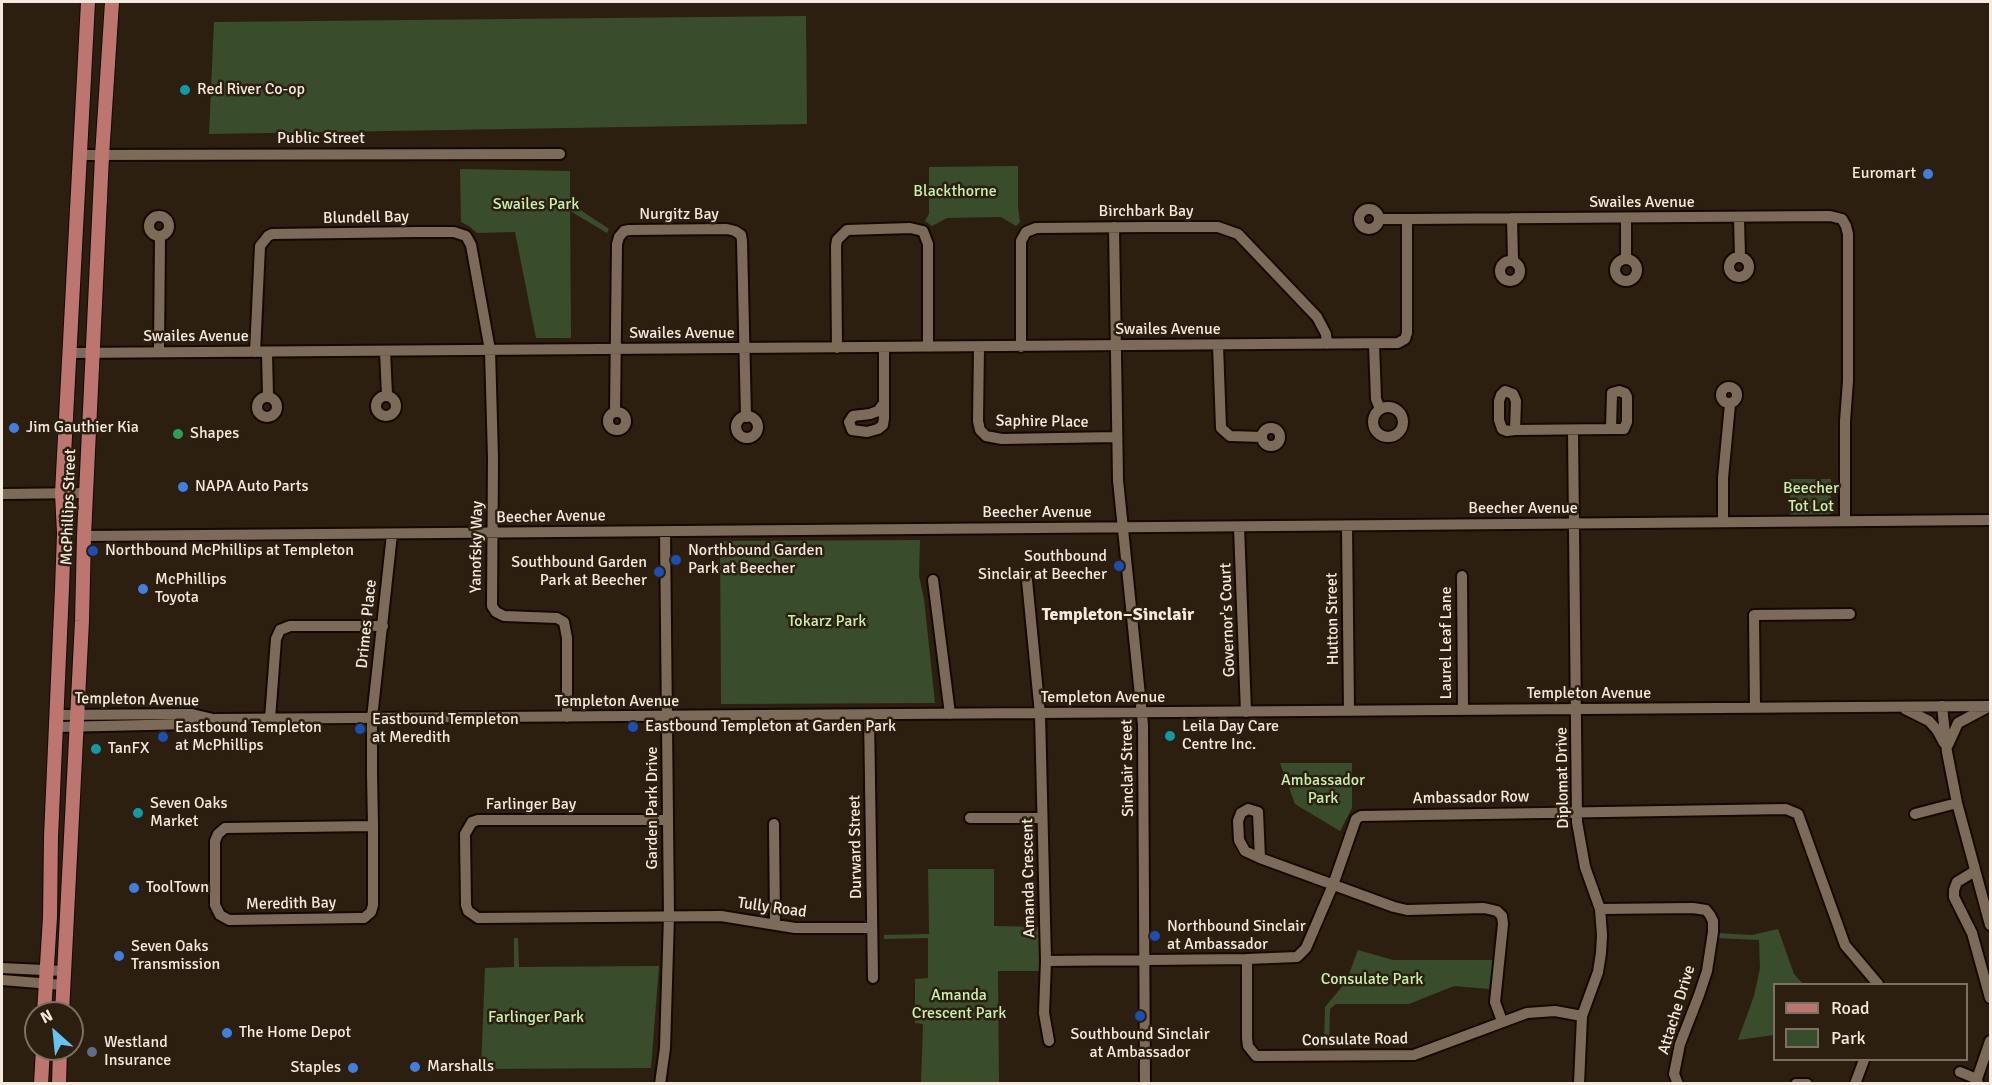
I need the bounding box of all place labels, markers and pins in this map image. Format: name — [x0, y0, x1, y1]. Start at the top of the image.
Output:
place label: Red River Co-op — [197, 80, 305, 100]
marker: Red River Co-op — [178, 83, 192, 97]
place label: Euromart — [1852, 164, 1916, 184]
marker: Euromart — [1921, 167, 1935, 181]
place label: Jim Gauthier Kia — [26, 418, 139, 438]
marker: Jim Gauthier Kia — [7, 421, 21, 435]
place label: Shapes — [190, 424, 239, 444]
marker: Shapes — [171, 427, 185, 441]
place label: NAPA Auto Parts — [195, 477, 308, 497]
marker: NAPA Auto Parts — [176, 480, 190, 494]
place label: Northbound McPhillips at Templeton — [105, 541, 354, 561]
place label: Northbound Garden Park at Beecher — [688, 541, 823, 579]
marker: Northbound McPhillips at Templeton — [86, 544, 100, 558]
place label: Southbound Sinclair at Beecher — [978, 547, 1107, 585]
place label: Southbound Garden Park at Beecher — [511, 553, 647, 591]
marker: Northbound Garden Park at Beecher — [669, 553, 683, 567]
marker: Southbound Sinclair at Beecher — [1112, 559, 1126, 573]
marker: Southbound Garden Park at Beecher — [652, 565, 666, 579]
place label: McPhillips Toyota — [155, 570, 227, 608]
marker: McPhillips Toyota — [136, 582, 150, 596]
place label: Eastbound Templeton at Meredith — [372, 710, 519, 748]
place label: Eastbound Templeton at Garden Park — [645, 717, 896, 737]
place label: Leila Day Care Centre Inc. — [1182, 717, 1279, 755]
place label: Eastbound Templeton at McPhillips — [175, 718, 322, 756]
marker: Eastbound Templeton at Garden Park — [626, 720, 640, 734]
marker: Eastbound Templeton at Meredith — [353, 722, 367, 736]
marker: Leila Day Care Centre Inc. — [1163, 729, 1177, 743]
marker: Eastbound Templeton at McPhillips — [156, 730, 170, 744]
place label: TanFX — [108, 739, 149, 759]
marker: TanFX — [89, 742, 103, 756]
place label: Seven Oaks Market — [150, 794, 227, 832]
marker: Seven Oaks Market — [131, 806, 145, 820]
place label: ToolTown — [146, 878, 209, 898]
marker: ToolTown — [127, 881, 141, 895]
place label: Northbound Sinclair at Ambassador — [1167, 917, 1306, 955]
marker: Northbound Sinclair at Ambassador — [1148, 929, 1162, 943]
place label: Seven Oaks Transmission — [131, 937, 220, 975]
marker: Seven Oaks Transmission — [112, 949, 126, 963]
marker: Southbound Sinclair at Ambassador — [1133, 1009, 1147, 1023]
place label: The Home Depot — [239, 1023, 351, 1043]
place label: Southbound Sinclair at Ambassador — [1070, 1025, 1210, 1063]
marker: The Home Depot — [220, 1026, 234, 1040]
place label: Westland Insurance — [104, 1033, 171, 1071]
marker: Westland Insurance — [85, 1045, 99, 1059]
place label: Marshalls — [427, 1057, 494, 1077]
place label: Staples — [290, 1058, 341, 1078]
marker: Marshalls — [408, 1060, 422, 1074]
marker: Staples — [346, 1061, 360, 1075]

